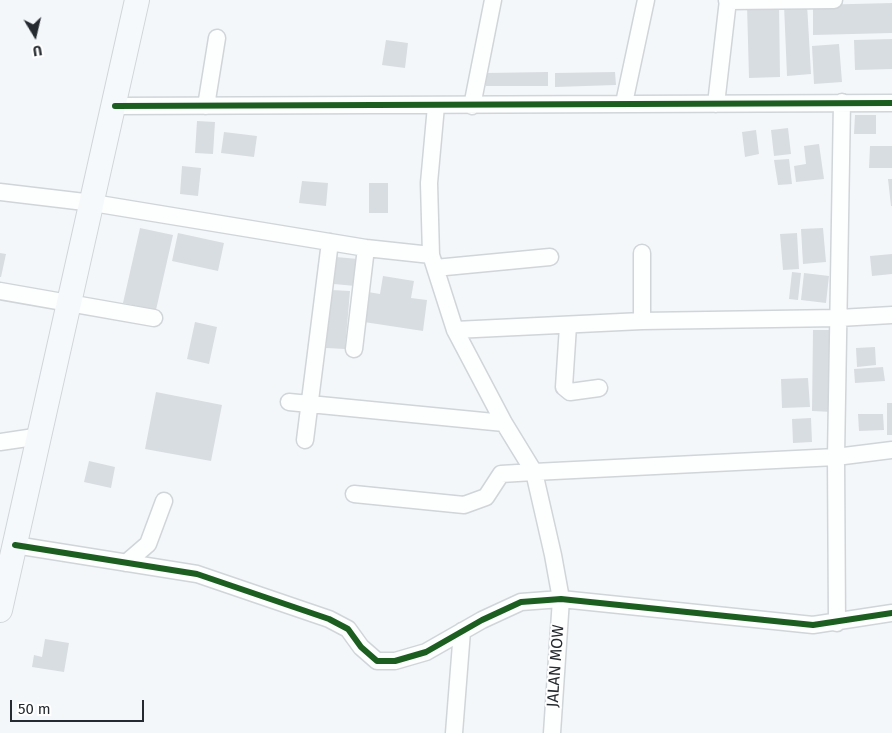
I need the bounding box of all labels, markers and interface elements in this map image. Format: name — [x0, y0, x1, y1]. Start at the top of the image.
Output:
north arrow — [10, 10, 60, 60]
text: U — [32, 41, 43, 59]
street label: JALAN MOW — [544, 624, 568, 708]
scale bar — [12, 690, 146, 722]
text: 50 m — [18, 700, 51, 718]

